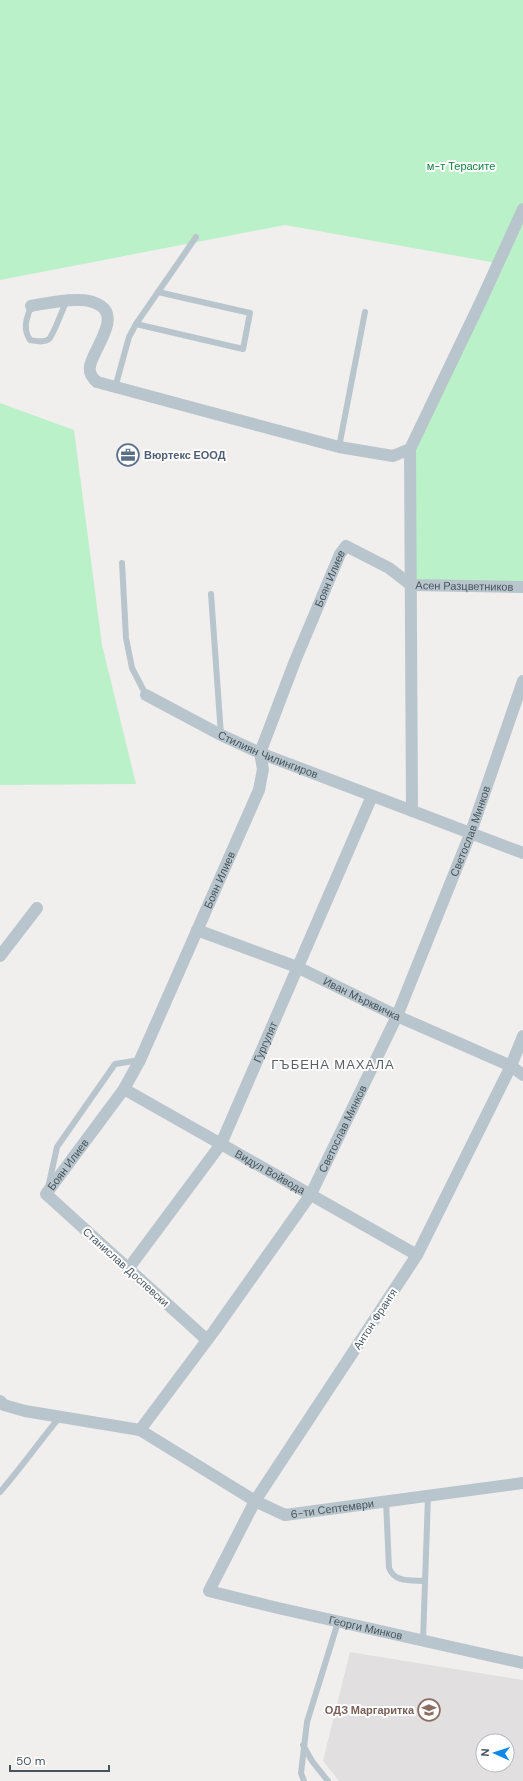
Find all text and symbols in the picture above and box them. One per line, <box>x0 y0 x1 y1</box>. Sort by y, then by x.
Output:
park label: м-т Терасите <box>427 159 495 173</box>
office icon: Вюртекс ЕООД <box>115 442 141 468</box>
place label: Вюртекс ЕООД <box>144 448 226 462</box>
street label: Боян Илиев <box>311 547 348 609</box>
street label: Асен Разцветников <box>415 578 514 594</box>
street label: Стилиян Чилингиров <box>216 728 320 781</box>
street label: Светослав Минков <box>447 784 493 878</box>
street label: Боян Илиев <box>201 849 238 911</box>
street label: Иван Мърквичка <box>321 974 404 1024</box>
street label: Гургулят <box>250 1019 280 1065</box>
district label: ГЪБЕНА МАХАЛА <box>271 1056 395 1073</box>
street label: Светослав Минков <box>315 1082 370 1175</box>
street label: Боян Илиев <box>44 1136 92 1193</box>
street label: Видул Войвода <box>233 1146 308 1198</box>
street label: Станислав Доспевски <box>80 1225 172 1309</box>
street label: Антон Франгя <box>350 1286 400 1352</box>
street label: 6-ти Септември <box>290 1496 375 1521</box>
street label: Георги Минков <box>328 1613 404 1643</box>
school or university icon: ОДЗ Маргаритка <box>416 1697 442 1723</box>
place label: ОДЗ Маргаритка <box>325 1703 415 1717</box>
north arrow <box>475 1733 515 1773</box>
scale bar <box>10 1747 109 1773</box>
text: N <box>478 1748 492 1757</box>
text: 50 m <box>16 1753 45 1769</box>

